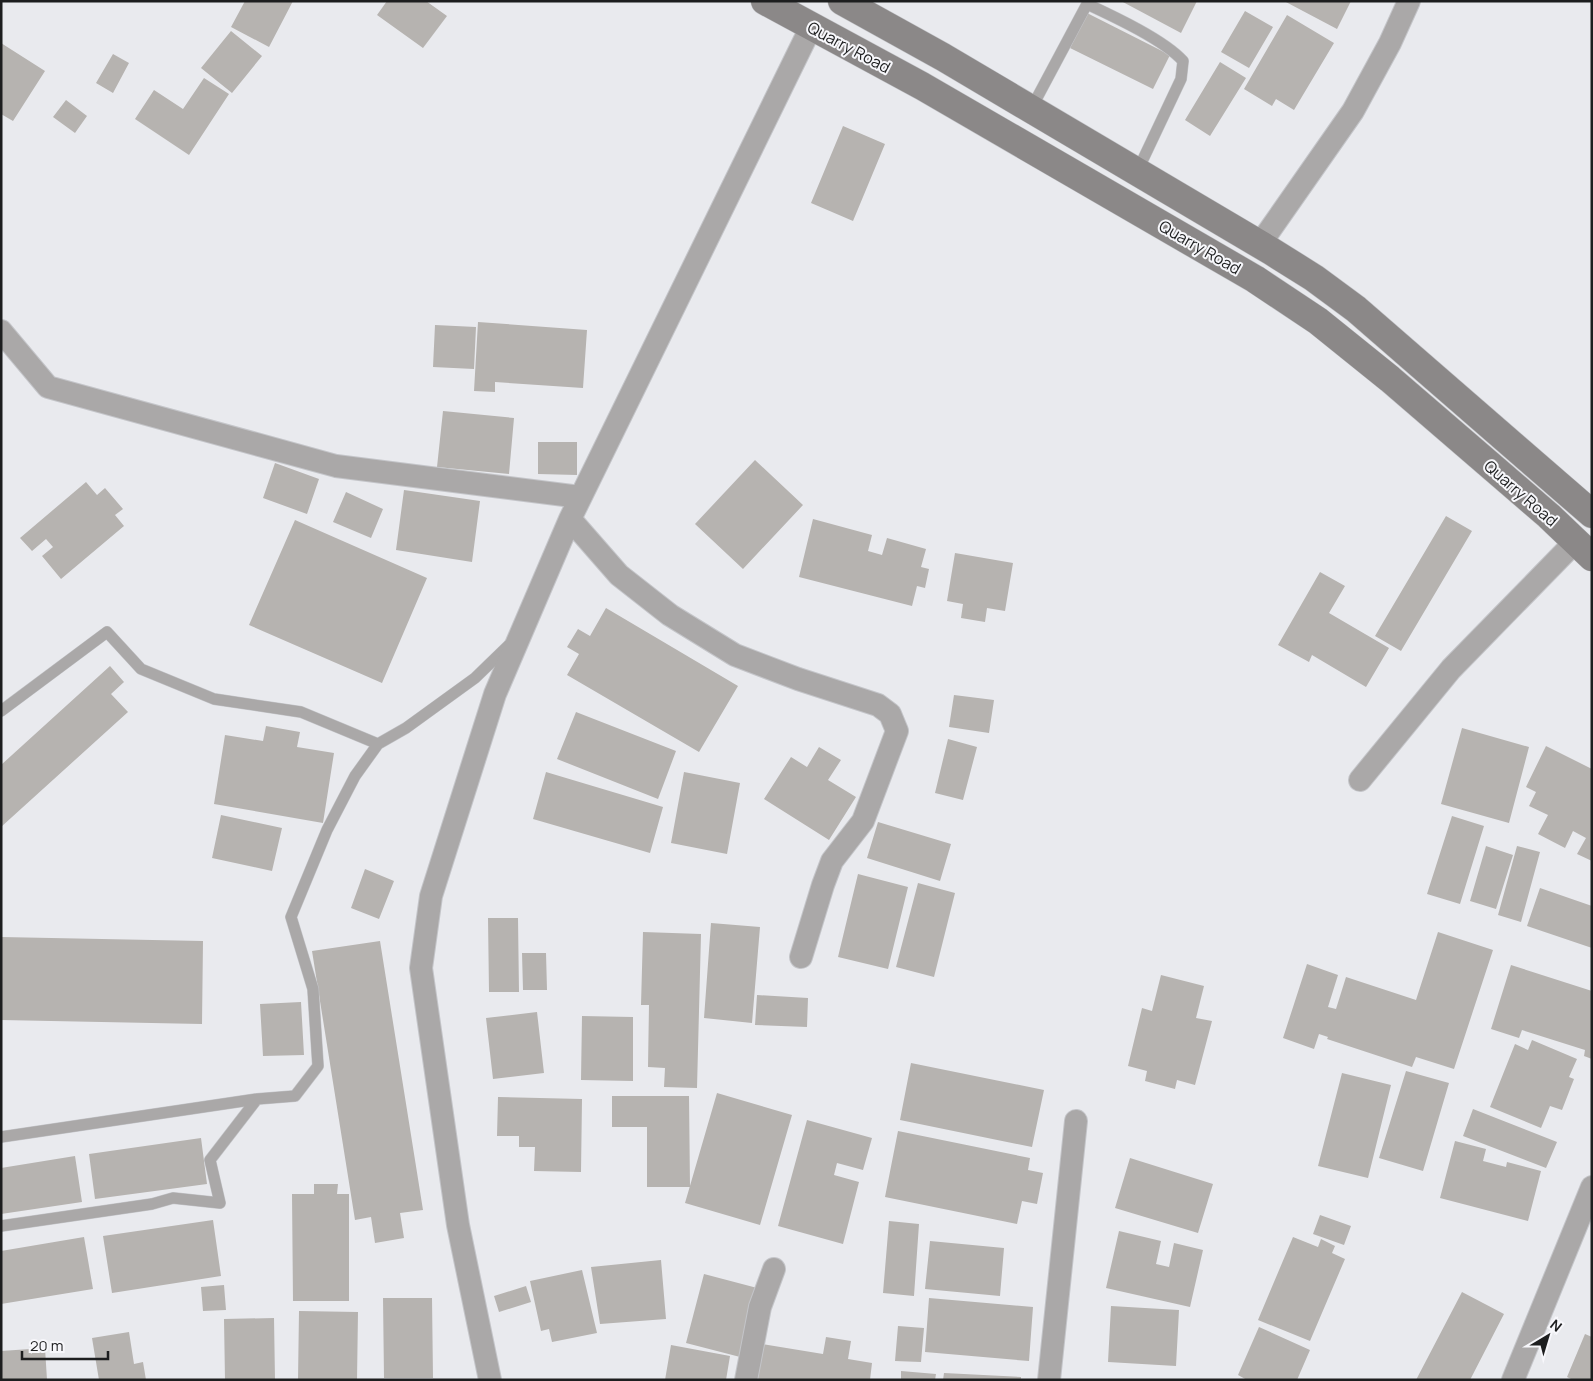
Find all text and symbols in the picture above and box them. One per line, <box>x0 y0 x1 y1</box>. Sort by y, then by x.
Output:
street label: Quarry Road <box>804 16 894 78</box>
street label: Quarry Road <box>1155 215 1245 279</box>
street label: Quarry Road <box>1479 455 1563 531</box>
north arrow <box>1523 1311 1573 1361</box>
text: N <box>1546 1315 1566 1336</box>
scale bar <box>22 1328 109 1360</box>
text: 20 m <box>30 1335 63 1356</box>

